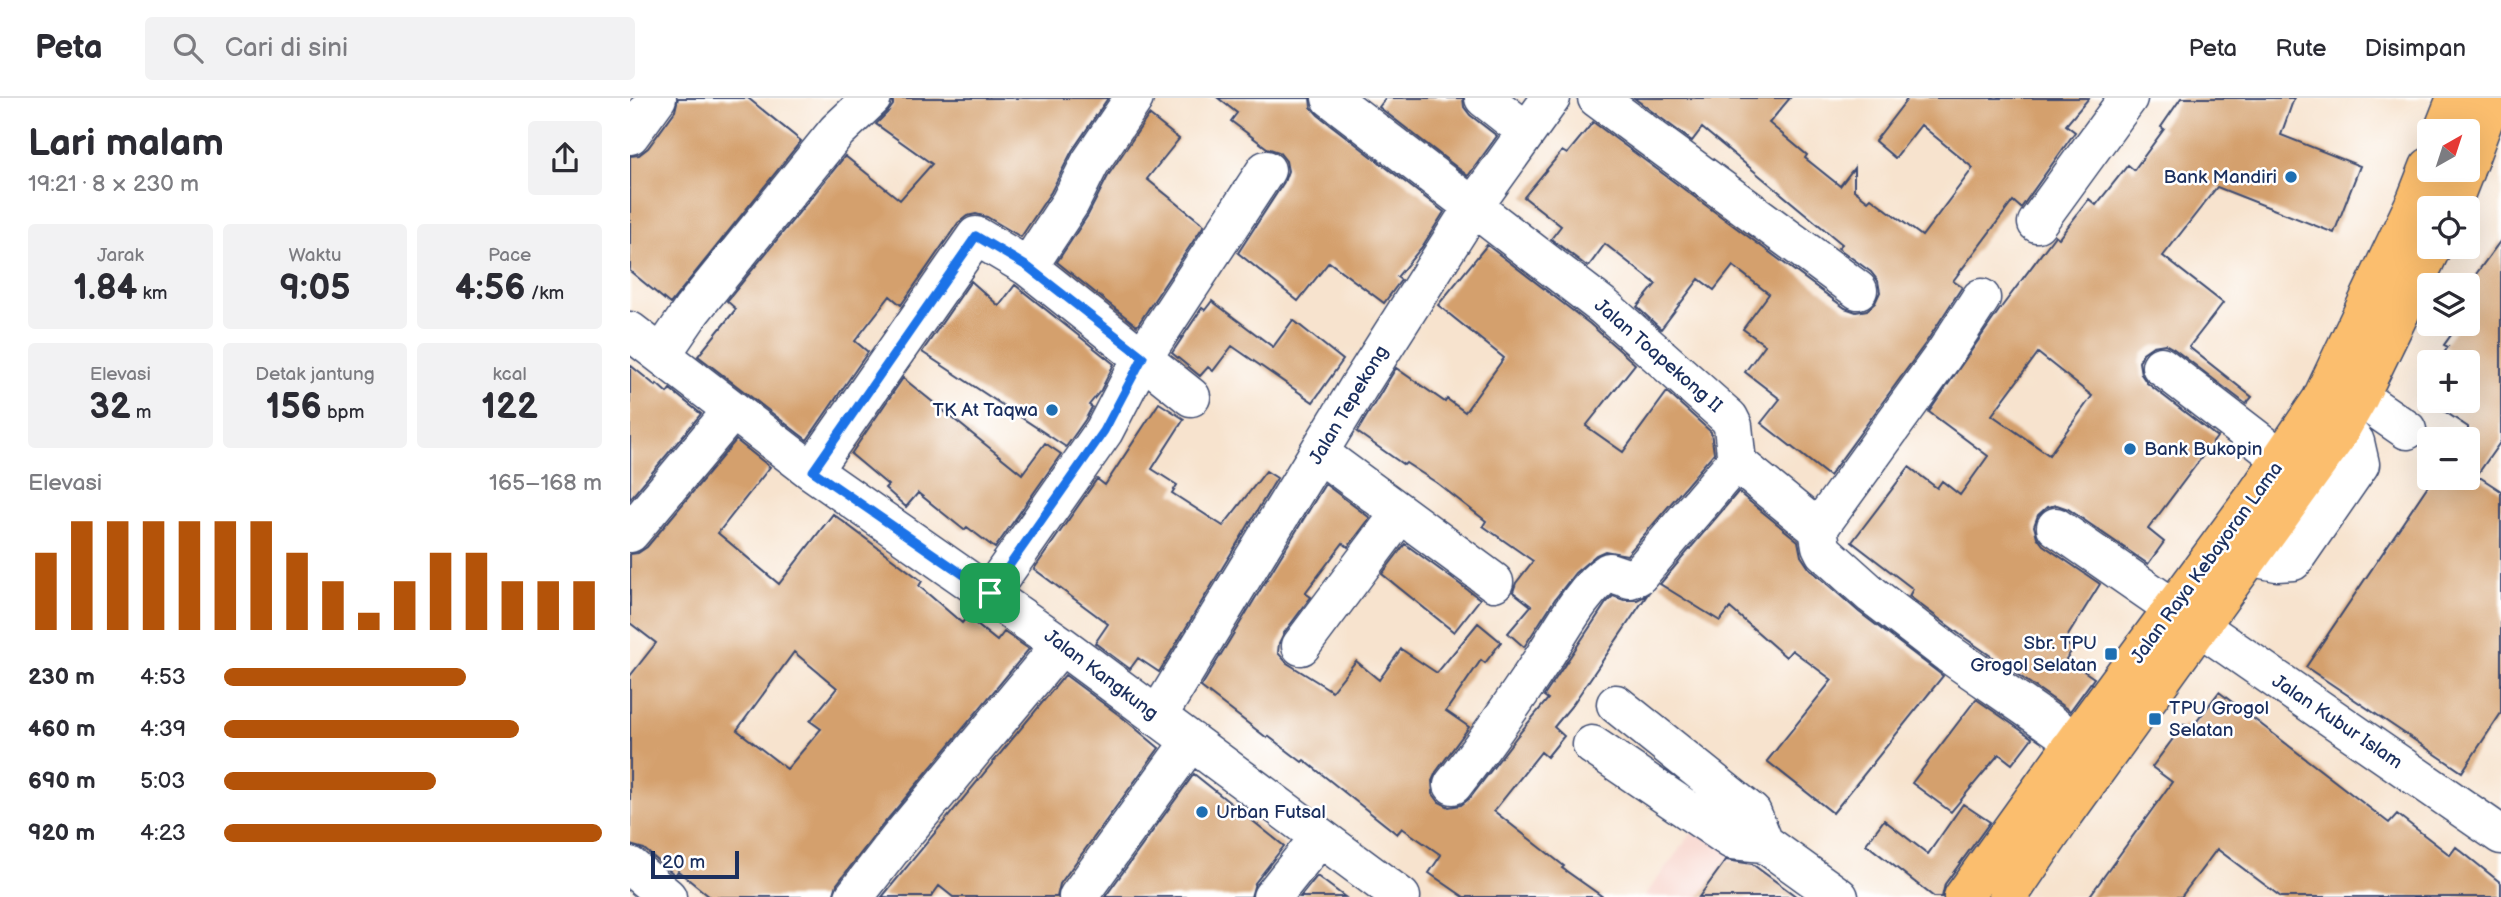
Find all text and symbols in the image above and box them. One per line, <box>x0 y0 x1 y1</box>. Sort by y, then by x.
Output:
search box <box>145 17 635 80</box>
text: Peta <box>35 28 103 68</box>
icon: search <box>169 29 207 67</box>
text: Cari di sini <box>225 33 348 64</box>
text: Peta <box>2189 34 2237 63</box>
text: Rute <box>2275 34 2327 63</box>
text: Disimpan <box>2365 34 2466 63</box>
north arrow <box>2417 119 2480 182</box>
map controls <box>2417 119 2480 490</box>
text: Lari malam <box>28 121 224 166</box>
button: share <box>528 121 602 195</box>
place label: Bank Mandiri <box>2164 166 2277 189</box>
marker: Bank Mandiri <box>2283 169 2299 185</box>
text: 19:21 · 8 × 230 m <box>28 170 199 198</box>
button: locate <box>2417 196 2480 259</box>
text: Jarak <box>97 244 144 267</box>
text: Waktu <box>288 244 342 267</box>
text: Pace <box>488 244 531 267</box>
text: 1.84 <box>73 267 137 310</box>
text: 9:05 <box>280 267 350 310</box>
text: 4:56 <box>455 267 526 310</box>
button: layers <box>2417 273 2480 336</box>
text: km <box>137 282 167 305</box>
text: /km <box>526 282 564 305</box>
street label: Jalan Toapekong II <box>1589 294 1727 418</box>
street label: Jalan Tepekong <box>1304 341 1394 469</box>
button: + <box>2417 350 2480 413</box>
text: Elevasi <box>90 363 151 386</box>
text: Detak jantung <box>255 363 375 386</box>
text: kcal <box>493 363 527 386</box>
text: 32 <box>89 386 131 429</box>
text: 156 <box>266 386 322 429</box>
text: 122 <box>481 386 538 429</box>
place label: TK At Taqwa <box>933 399 1038 422</box>
text: m <box>131 401 151 424</box>
text: bpm <box>322 401 364 424</box>
marker: TK At Taqwa <box>1044 402 1060 418</box>
button: − <box>2417 427 2480 490</box>
place label: Bank Bukopin <box>2144 438 2262 461</box>
marker: Bank Bukopin <box>2122 441 2138 457</box>
street label: Jalan Raya Kebayoran Lama <box>2126 458 2288 668</box>
text: Elevasi <box>28 469 102 497</box>
text: 165–168 m <box>489 469 602 497</box>
pin <box>960 563 1020 623</box>
icon: arrive <box>971 574 1009 612</box>
street label: Jalan Kangkung <box>1039 625 1163 725</box>
place label: Sbr. TPU Grogol Selatan <box>1970 632 2097 677</box>
marker: Sbr. TPU Grogol Selatan <box>2103 646 2119 662</box>
text: 230 m <box>28 663 95 691</box>
text: 4:53 <box>140 663 186 691</box>
street label: Jalan Kubur Islam <box>2267 670 2407 774</box>
place label: TPU Grogol Selatan <box>2169 697 2269 742</box>
marker: TPU Grogol Selatan <box>2147 711 2163 727</box>
text: 460 m <box>28 715 96 743</box>
text: 4:39 <box>140 715 186 743</box>
text: 690 m <box>28 767 96 795</box>
text: 5:03 <box>140 767 186 795</box>
place label: Urban Futsal <box>1216 801 1326 824</box>
marker: Urban Futsal <box>1194 804 1210 820</box>
text: 920 m <box>28 819 95 847</box>
text: 4:23 <box>140 819 186 847</box>
scale bar <box>651 848 738 880</box>
text: 20 m <box>662 851 705 874</box>

